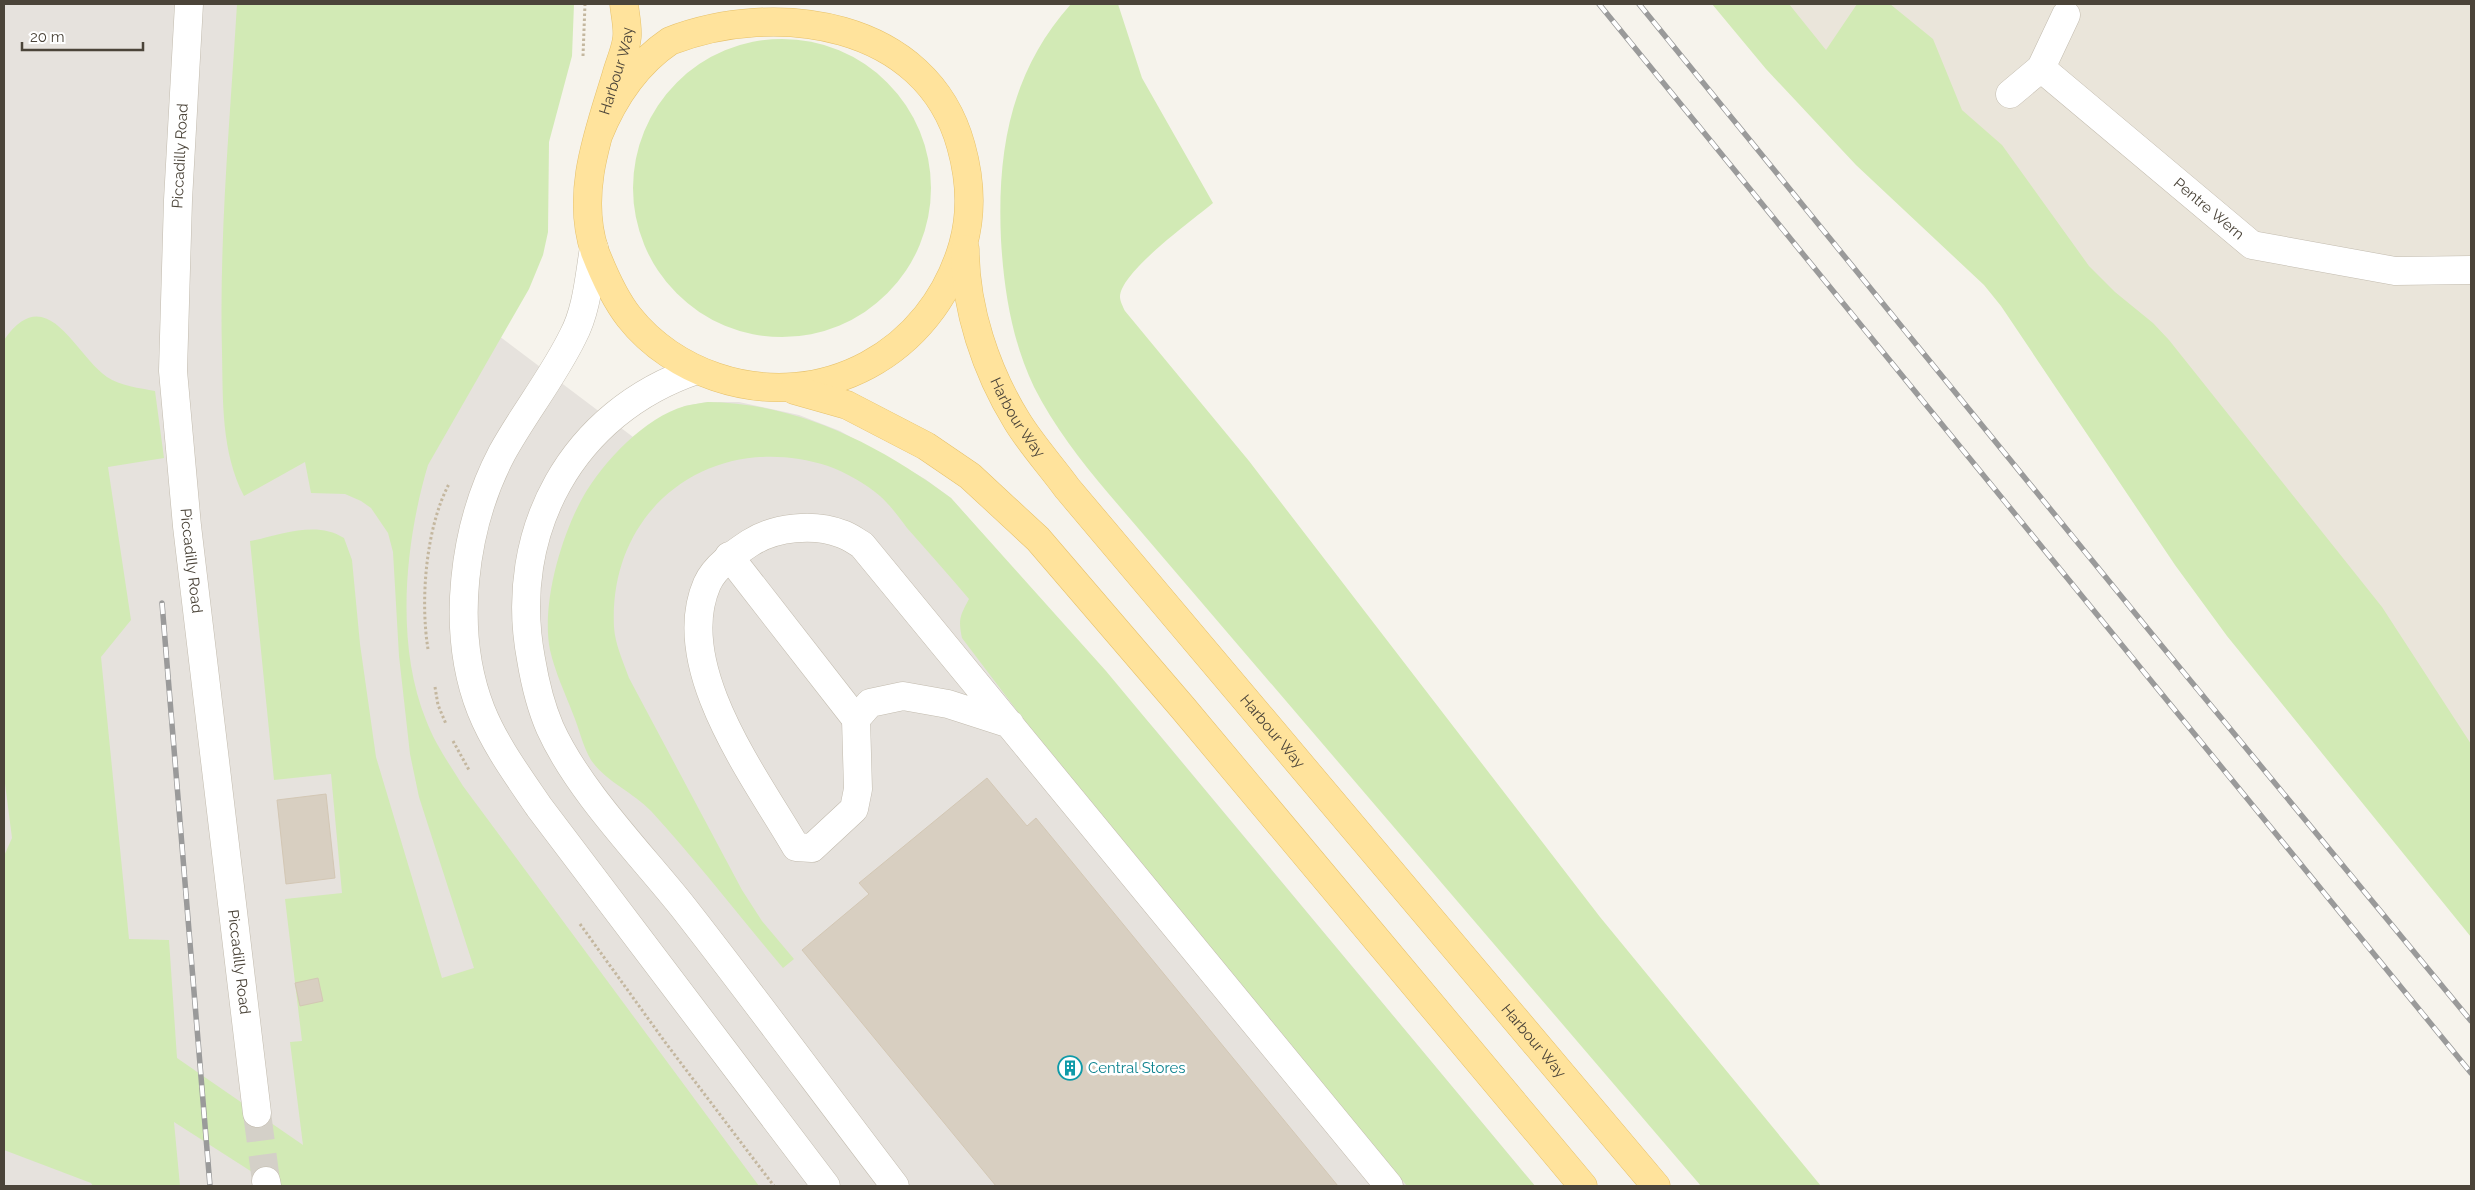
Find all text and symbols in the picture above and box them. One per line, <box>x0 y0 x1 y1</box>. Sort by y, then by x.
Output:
scale bar <box>22 20 144 52</box>
street label: Harbour Way <box>596 27 636 117</box>
text: 20 m <box>30 28 65 46</box>
street label: Piccadilly Road <box>168 103 192 209</box>
street label: Pentre Wern <box>2170 174 2248 243</box>
street label: Harbour Way <box>986 375 1049 461</box>
street label: Piccadilly Road <box>176 508 206 614</box>
street label: Harbour Way <box>1236 691 1309 772</box>
street label: Piccadilly Road <box>224 909 254 1015</box>
street label: Harbour Way <box>1497 1000 1570 1081</box>
building icon: Central Stores <box>1057 1055 1083 1081</box>
place label: Central Stores <box>1088 1059 1186 1077</box>

